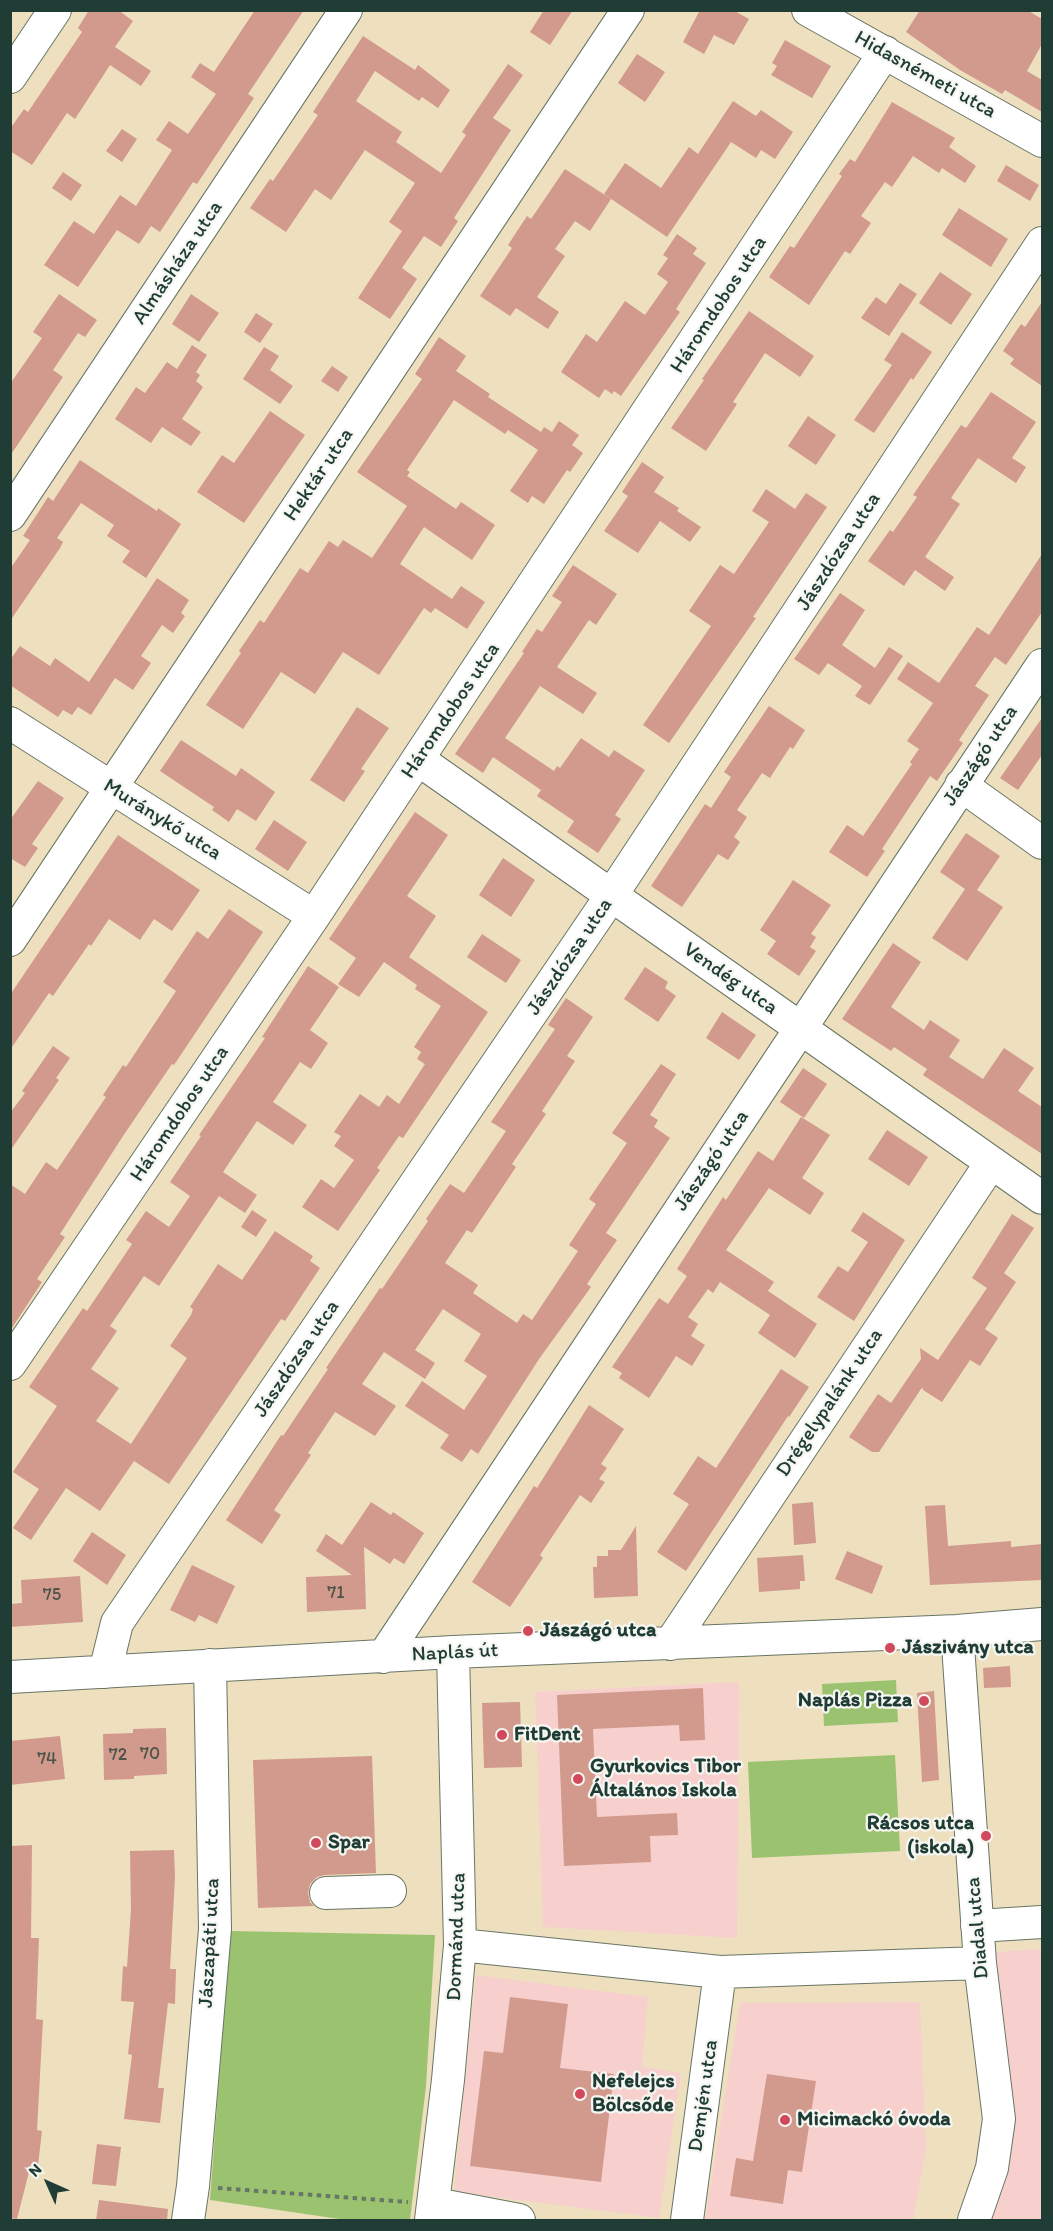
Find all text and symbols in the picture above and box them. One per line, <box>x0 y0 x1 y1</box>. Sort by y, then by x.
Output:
street label: Hidasnémeti utca <box>850 26 1000 124</box>
street label: Almásháza utca <box>127 196 229 330</box>
street label: Háromdobos utca <box>665 232 773 378</box>
street label: Hektár utca <box>279 424 359 526</box>
street label: Jászdózsa utca <box>791 488 887 616</box>
street label: Háromdobos utca <box>396 638 506 784</box>
street label: Jászágó utca <box>938 701 1024 811</box>
street label: Muránykő utca <box>98 774 226 866</box>
street label: Jászdózsa utca <box>522 894 618 1020</box>
street label: Vendég utca <box>678 937 782 1021</box>
street label: Háromdobos utca <box>125 1041 235 1187</box>
street label: Jászágó utca <box>669 1106 755 1216</box>
street label: Jászdózsa utca <box>249 1296 345 1422</box>
street label: Drégelypalánk utca <box>771 1324 889 1482</box>
house number: 71 <box>327 1582 345 1604</box>
house number: 75 <box>43 1584 61 1606</box>
place label: Jászágó utca <box>540 1618 656 1644</box>
marker: Jászágó utca <box>521 1624 535 1638</box>
place label: Jászivány utca <box>902 1635 1034 1661</box>
street label: Naplás út <box>411 1638 499 1668</box>
marker: Jászivány utca <box>883 1641 897 1655</box>
place label: Naplás Pizza <box>798 1688 912 1714</box>
marker: Naplás Pizza <box>917 1694 931 1708</box>
place label: FitDent <box>514 1722 580 1748</box>
marker: FitDent <box>495 1728 509 1742</box>
house number: 70 <box>140 1743 160 1765</box>
house number: 72 <box>109 1744 127 1766</box>
house number: 74 <box>37 1748 57 1770</box>
place label: Gyurkovics Tibor Általános Iskola <box>590 1754 741 1804</box>
marker: Gyurkovics Tibor Általános Iskola <box>571 1772 585 1786</box>
place label: Rácsos utca (iskola) <box>867 1811 974 1861</box>
marker: Rácsos utca (iskola) <box>979 1829 993 1843</box>
place label: Spar <box>328 1830 370 1856</box>
marker: Spar <box>309 1836 323 1850</box>
street label: Dormánd utca <box>442 1872 472 2002</box>
street label: Diadal utca <box>961 1876 995 1980</box>
street label: Jászapáti utca <box>194 1877 226 2009</box>
street label: Demjén utca <box>684 2038 724 2154</box>
place label: Nefelejcs Bölcsőde <box>592 2069 675 2119</box>
marker: Nefelejcs Bölcsőde <box>573 2087 587 2101</box>
place label: Micimackó óvoda <box>797 2107 951 2133</box>
marker: Micimackó óvoda <box>778 2113 792 2127</box>
north arrow <box>18 2153 78 2213</box>
text: N <box>24 2159 45 2180</box>

